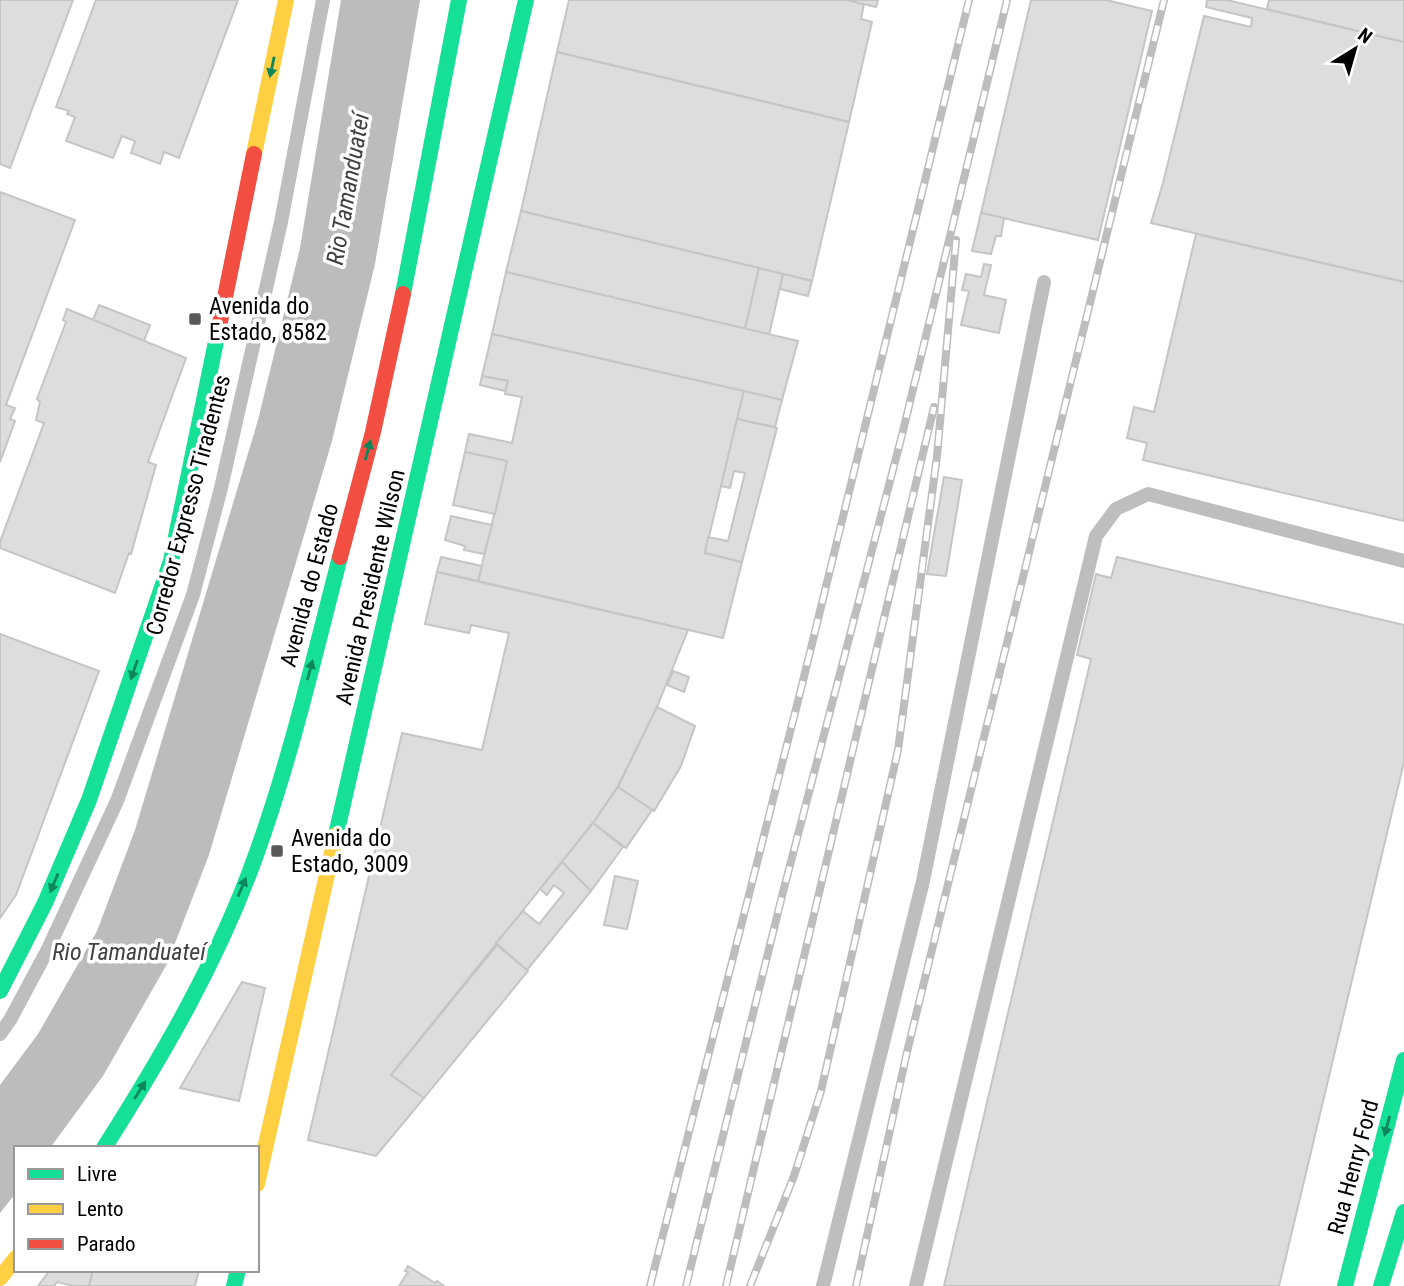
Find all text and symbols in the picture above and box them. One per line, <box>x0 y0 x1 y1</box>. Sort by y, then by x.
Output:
north arrow <box>1320 14 1390 84</box>
text: N <box>1353 23 1376 49</box>
one-way arrow <box>267 56 278 78</box>
water label: Rio Tamanduateí <box>321 108 376 267</box>
place label: Avenida do Estado, 8582 <box>209 293 327 346</box>
marker: Avenida do Estado, 8582 <box>187 311 203 327</box>
street label: Corredor Expresso Tiradentes <box>141 372 236 638</box>
one-way arrow <box>363 439 374 461</box>
street label: Avenida Presidente Wilson <box>330 467 411 707</box>
street label: Avenida do Estado <box>275 500 344 670</box>
one-way arrow <box>305 659 316 681</box>
one-way arrow <box>128 660 139 681</box>
place label: Avenida do Estado, 3009 <box>291 825 409 878</box>
marker: Avenida do Estado, 3009 <box>269 843 285 859</box>
one-way arrow <box>48 873 60 893</box>
one-way arrow <box>237 877 248 898</box>
water label: Rio Tamanduateí <box>52 938 209 966</box>
one-way arrow <box>134 1081 147 1100</box>
street label: Rua Henry Ford <box>1323 1097 1384 1237</box>
one-way arrow <box>1381 1116 1392 1138</box>
legend <box>14 1146 259 1272</box>
text: Livre <box>77 1162 117 1186</box>
text: Lento <box>77 1197 124 1221</box>
text: Parado <box>77 1232 136 1256</box>

